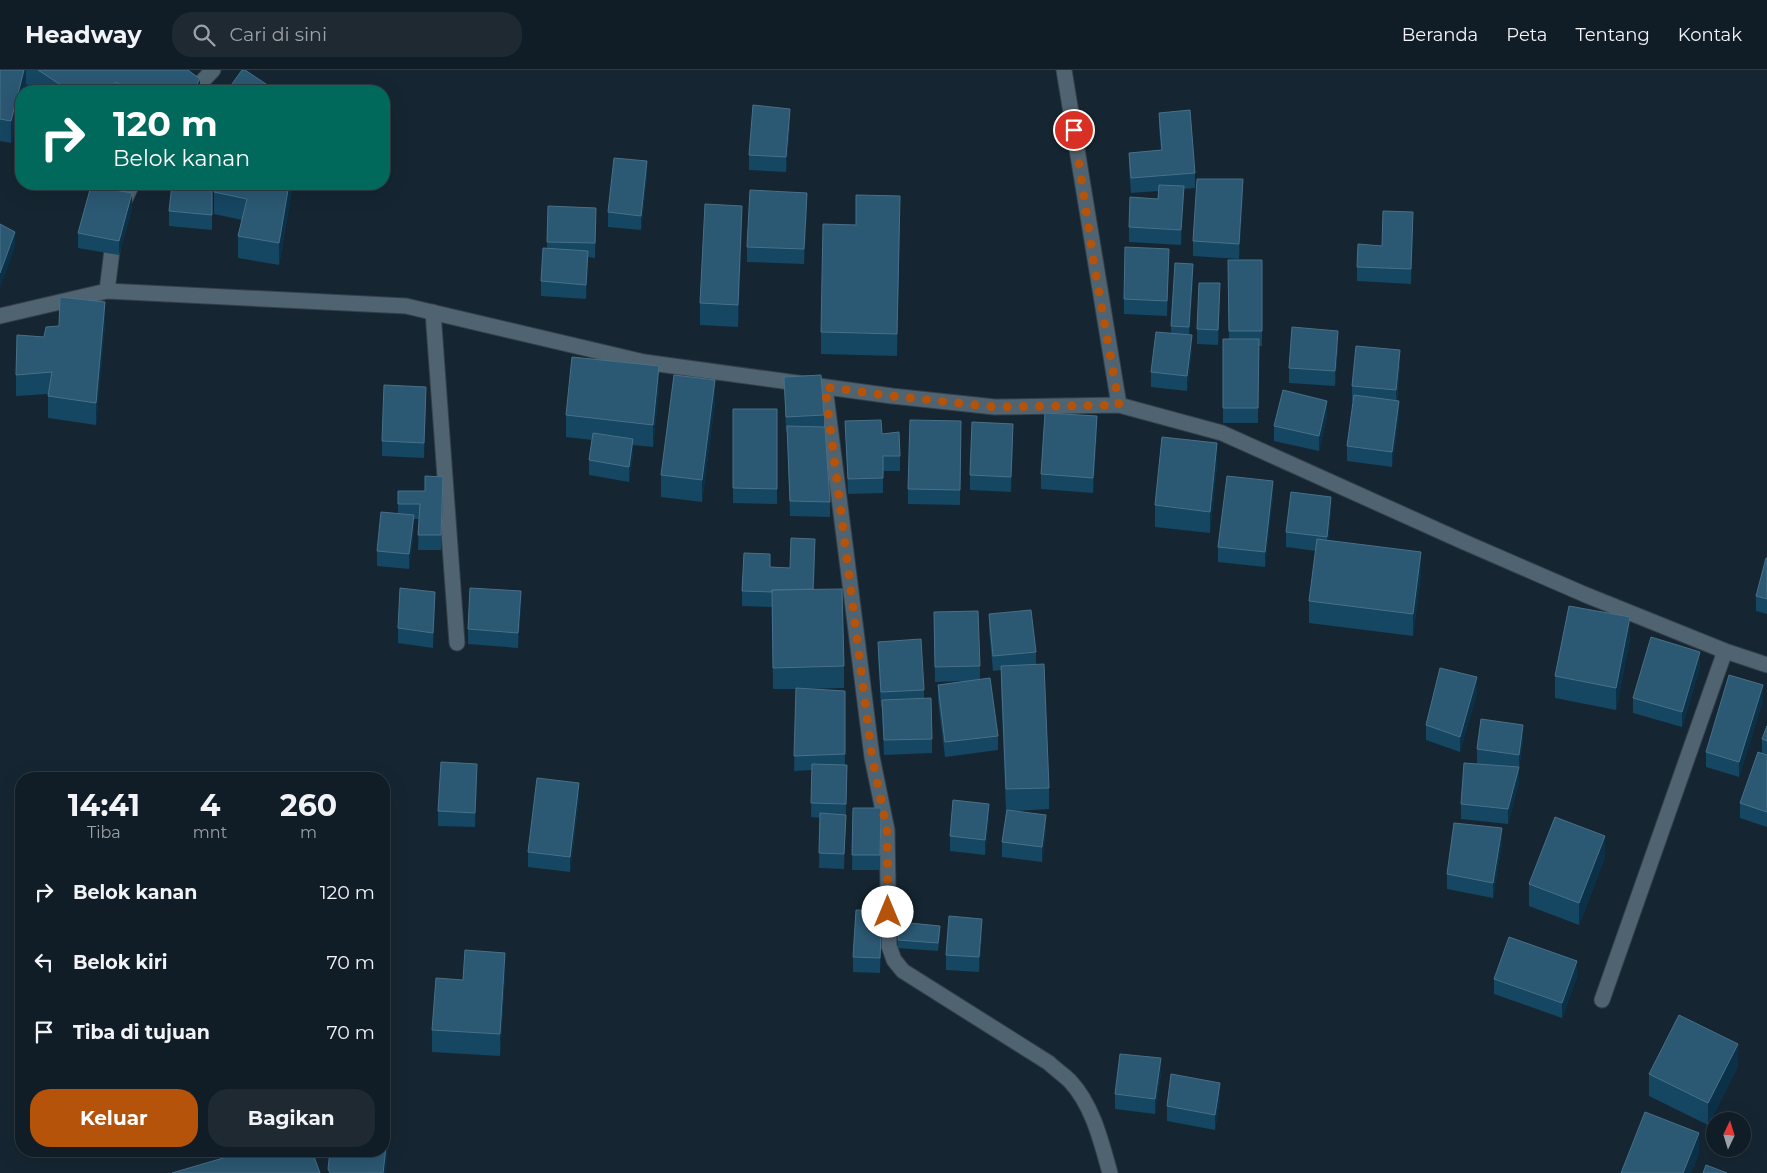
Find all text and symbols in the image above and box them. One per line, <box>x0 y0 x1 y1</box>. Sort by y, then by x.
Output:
search box <box>172 12 522 57</box>
text: Headway <box>25 20 142 49</box>
icon: search <box>190 21 218 49</box>
text: Cari di sini <box>230 23 327 46</box>
text: Beranda <box>1402 24 1478 46</box>
text: Peta <box>1506 24 1547 46</box>
text: Tentang <box>1575 24 1650 46</box>
text: Kontak <box>1678 24 1742 46</box>
text: 120 m <box>113 102 218 145</box>
icon: right <box>30 105 95 170</box>
pin <box>1053 109 1095 151</box>
icon: arrive <box>1060 116 1088 144</box>
text: Belok kanan <box>113 145 250 172</box>
text: 14:41 <box>68 787 140 824</box>
text: 4 <box>200 787 220 824</box>
text: 260 <box>280 787 337 824</box>
text: Tiba <box>87 823 121 842</box>
text: mnt <box>193 823 227 842</box>
text: m <box>300 823 317 842</box>
icon: right <box>30 878 58 906</box>
text: Belok kanan <box>73 881 197 904</box>
text: 120 m <box>320 881 375 904</box>
position arrow <box>861 885 913 937</box>
icon: left <box>30 948 58 976</box>
text: Belok kiri <box>73 951 168 974</box>
text: 70 m <box>326 951 375 974</box>
icon: arrive <box>30 1018 58 1046</box>
text: Tiba di tujuan <box>73 1021 210 1044</box>
text: 70 m <box>326 1021 375 1044</box>
button: Keluar <box>30 1089 198 1147</box>
button: Bagikan <box>208 1089 375 1147</box>
north arrow <box>1706 1112 1751 1158</box>
map controls <box>1706 1112 1751 1157</box>

